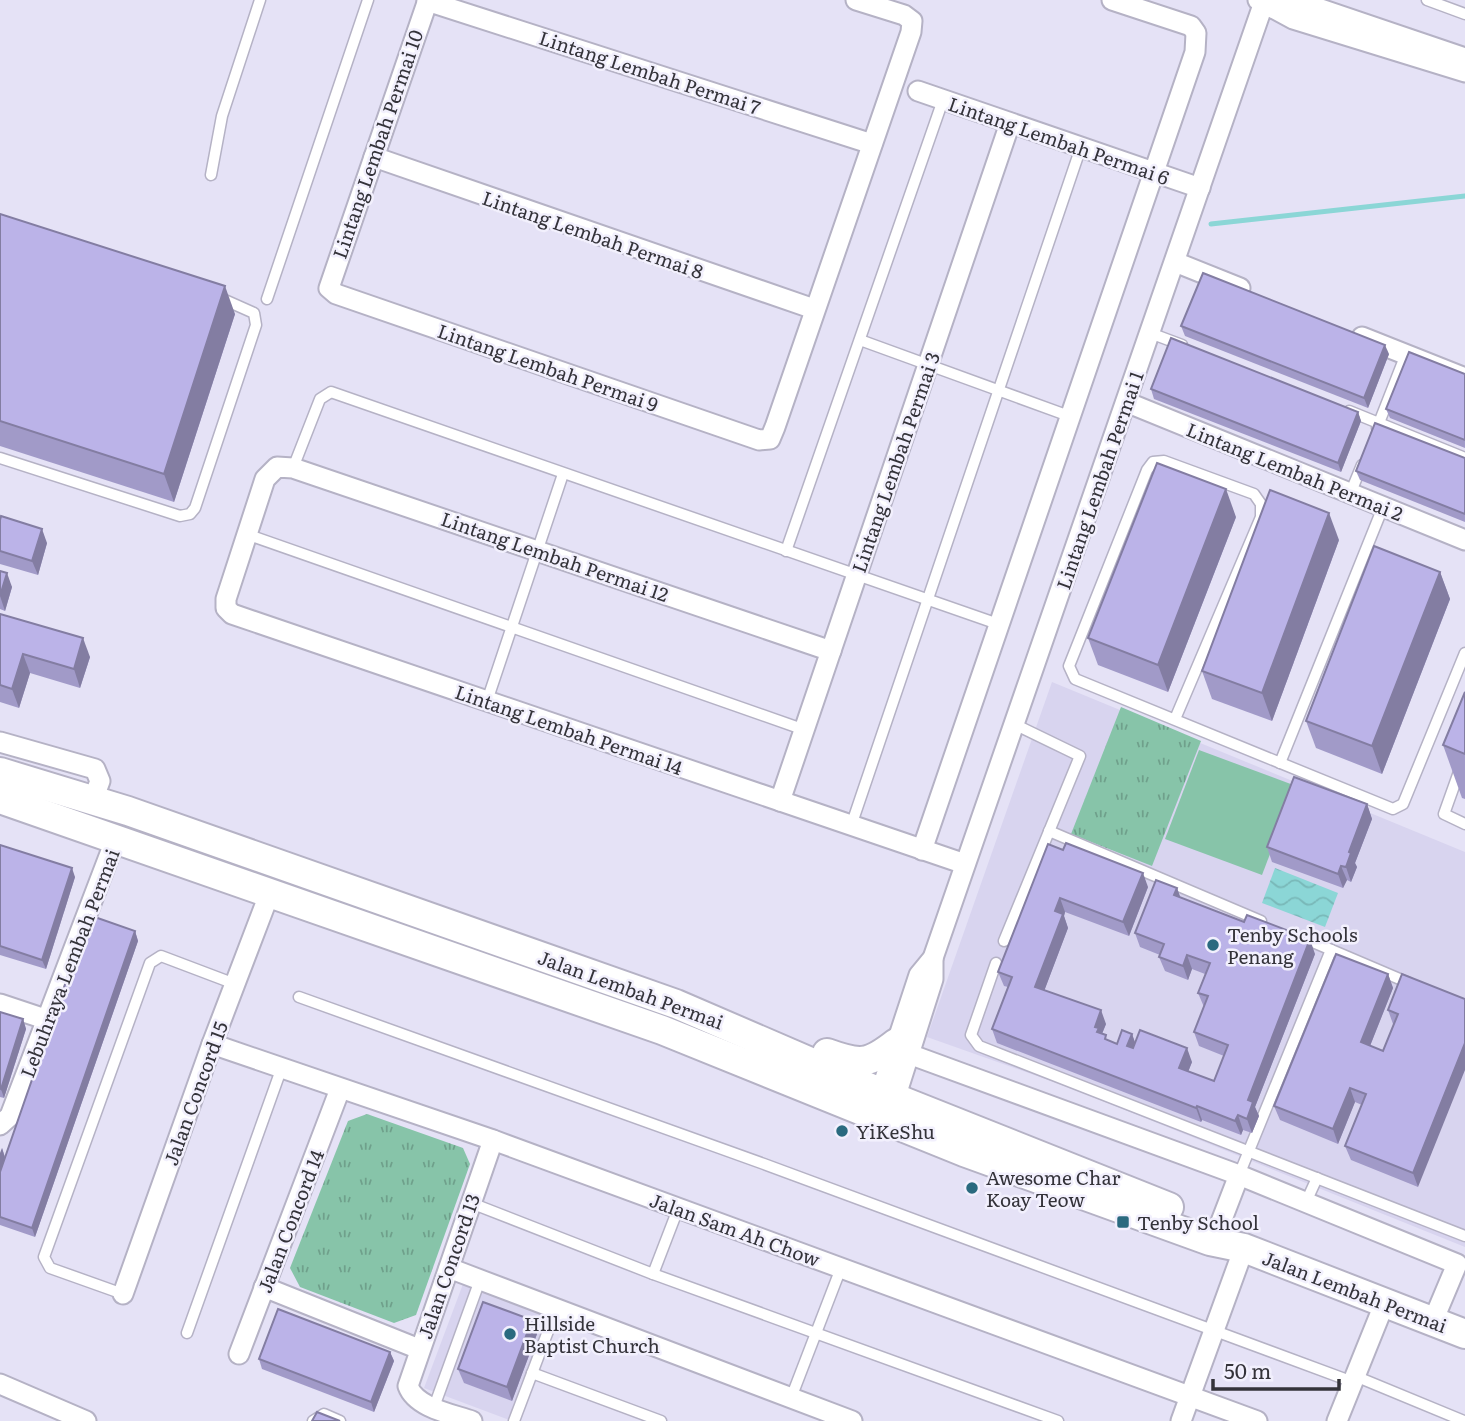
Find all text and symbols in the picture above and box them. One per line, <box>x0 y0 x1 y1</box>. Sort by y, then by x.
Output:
street label: Lintang Lembah Permai 7 <box>536 23 765 121</box>
street label: Lintang Lembah Permai 10 <box>325 26 429 262</box>
street label: Lintang Lembah Permai 6 <box>945 89 1173 191</box>
street label: Lintang Lembah Permai 8 <box>479 183 707 285</box>
street label: Lintang Lembah Permai 9 <box>434 316 662 418</box>
street label: Lintang Lembah Permai 3 <box>844 348 946 576</box>
street label: Lintang Lembah Permai 1 <box>1048 367 1150 593</box>
street label: Lintang Lembah Permai 2 <box>1183 415 1407 527</box>
street label: Lintang Lembah Permai 12 <box>437 504 673 608</box>
street label: Lintang Lembah Permai 14 <box>451 677 687 781</box>
street label: Lebuhraya Lembah Permai <box>12 845 126 1081</box>
place label: Tenby Schools Penang <box>1227 920 1358 970</box>
marker: Tenby Schools Penang <box>1205 937 1221 953</box>
street label: Jalan Lembah Permai <box>534 942 728 1036</box>
street label: Jalan Concord 15 <box>156 1017 234 1169</box>
place label: YiKeShu <box>856 1117 935 1145</box>
marker: YiKeShu <box>834 1123 850 1139</box>
street label: Jalan Concord 14 <box>250 1145 330 1297</box>
place label: Awesome Char Koay Teow <box>986 1163 1120 1213</box>
marker: Awesome Char Koay Teow <box>964 1180 980 1196</box>
street label: Jalan Sam Ah Chow <box>646 1185 825 1273</box>
street label: Jalan Concord 13 <box>410 1190 486 1342</box>
place label: Tenby School <box>1137 1208 1259 1236</box>
marker: Tenby School <box>1115 1214 1131 1230</box>
street label: Jalan Lembah Permai <box>1259 1243 1451 1339</box>
place label: Hillside Baptist Church <box>524 1309 660 1359</box>
marker: Hillside Baptist Church <box>502 1326 518 1342</box>
scale bar <box>1213 1348 1339 1392</box>
text: 50 m <box>1224 1354 1271 1385</box>

